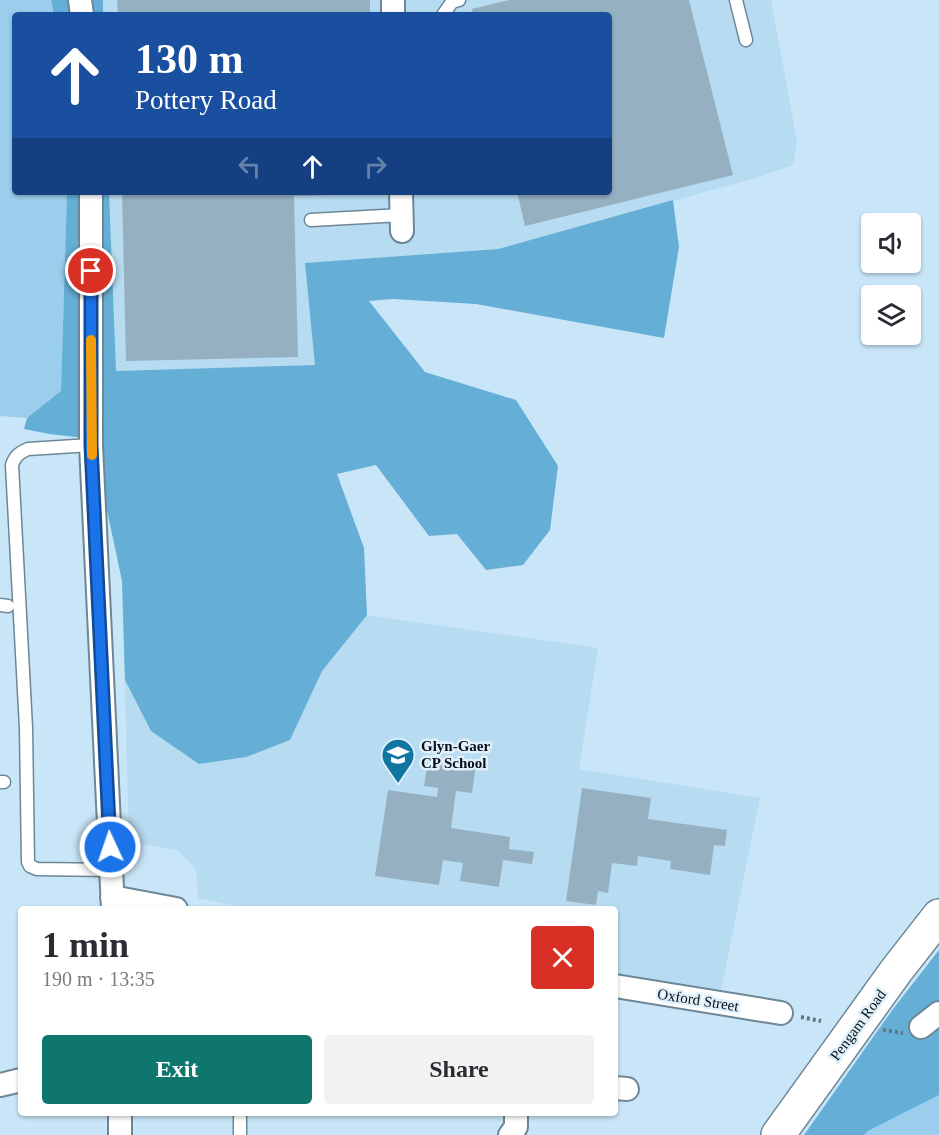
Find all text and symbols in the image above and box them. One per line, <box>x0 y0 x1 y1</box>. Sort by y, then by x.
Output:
icon: ahead <box>36 36 114 114</box>
text: 130 m <box>135 36 244 82</box>
text: Pottery Road <box>135 85 277 115</box>
icon: left <box>233 150 266 183</box>
icon: ahead <box>296 150 329 183</box>
icon: right <box>359 150 392 183</box>
map controls <box>861 213 921 345</box>
button: sound <box>861 213 921 273</box>
pin <box>65 245 116 296</box>
icon: arrive <box>74 254 107 287</box>
button: layers <box>861 285 921 345</box>
school or university icon: Glyn-Gaer CP School <box>380 737 416 784</box>
place label: Glyn-Gaer CP School <box>421 738 490 771</box>
position arrow <box>78 815 142 879</box>
text: 1 min <box>42 925 129 965</box>
button: close <box>531 926 594 989</box>
text: 190 m · 13:35 <box>42 968 155 990</box>
street label: Oxford Street <box>656 986 741 1014</box>
street label: Pengam Road <box>827 986 889 1064</box>
button: Exit <box>42 1035 312 1104</box>
button: Share <box>324 1035 594 1104</box>

